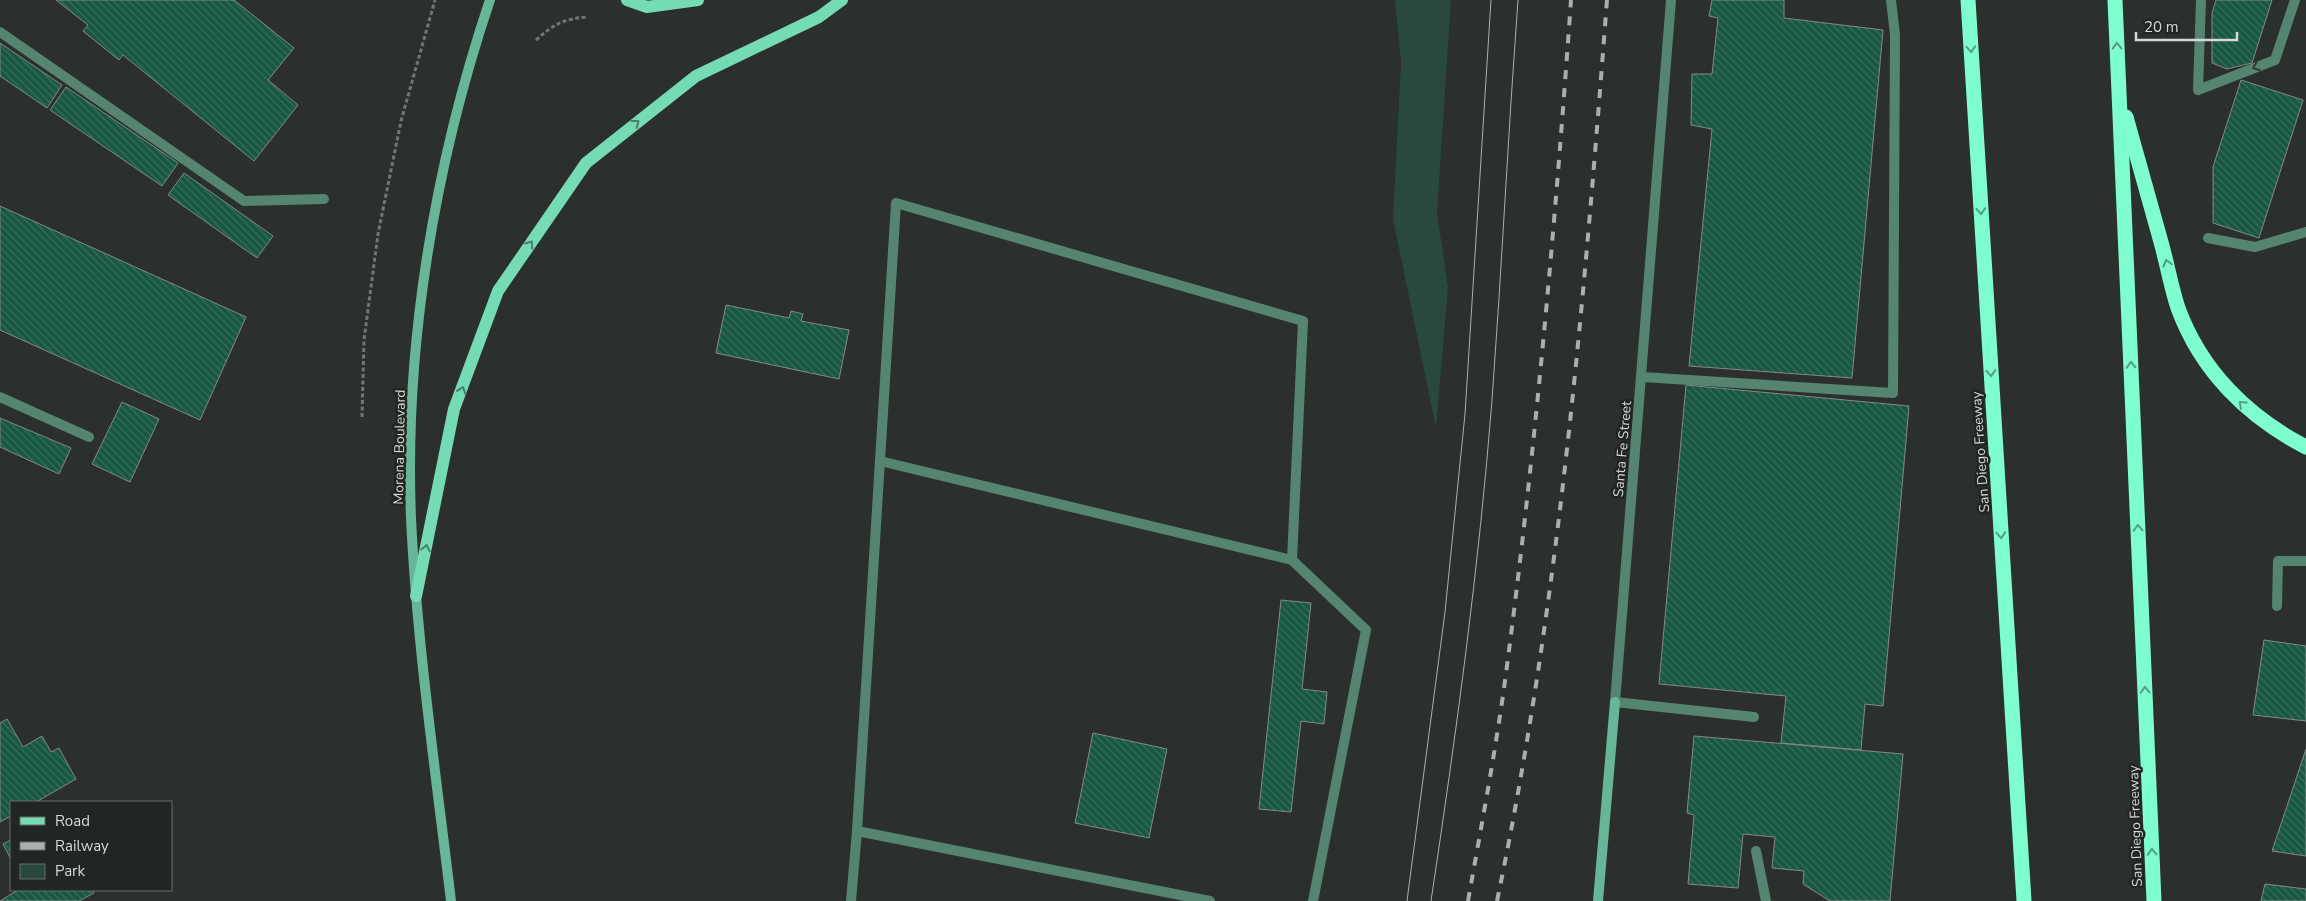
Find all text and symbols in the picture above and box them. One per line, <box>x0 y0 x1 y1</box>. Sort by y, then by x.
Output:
scale bar <box>2136 10 2237 42</box>
text: 20 m <box>2144 17 2179 37</box>
one-way arrow <box>2112 42 2122 50</box>
one-way arrow <box>1966 45 1977 53</box>
one-way arrow <box>2252 61 2261 72</box>
one-way arrow <box>630 120 640 129</box>
one-way arrow <box>1976 207 1987 215</box>
one-way arrow <box>524 240 533 250</box>
one-way arrow <box>2162 259 2172 268</box>
one-way arrow <box>2126 361 2136 369</box>
one-way arrow <box>1986 369 1997 377</box>
one-way arrow <box>456 386 466 395</box>
street label: Morena Boulevard <box>389 389 410 505</box>
street label: San Diego Freeway <box>1967 390 1994 513</box>
street label: Santa Fe Street <box>1609 400 1636 498</box>
one-way arrow <box>2238 401 2247 410</box>
one-way arrow <box>2133 523 2143 531</box>
one-way arrow <box>1996 531 2007 539</box>
one-way arrow <box>420 544 431 553</box>
one-way arrow <box>2140 686 2150 694</box>
street label: San Diego Freeway <box>2124 764 2147 887</box>
legend <box>10 801 172 891</box>
text: Road <box>55 811 90 831</box>
text: Railway <box>55 836 109 856</box>
one-way arrow <box>2147 848 2157 856</box>
text: Park <box>55 861 85 881</box>

